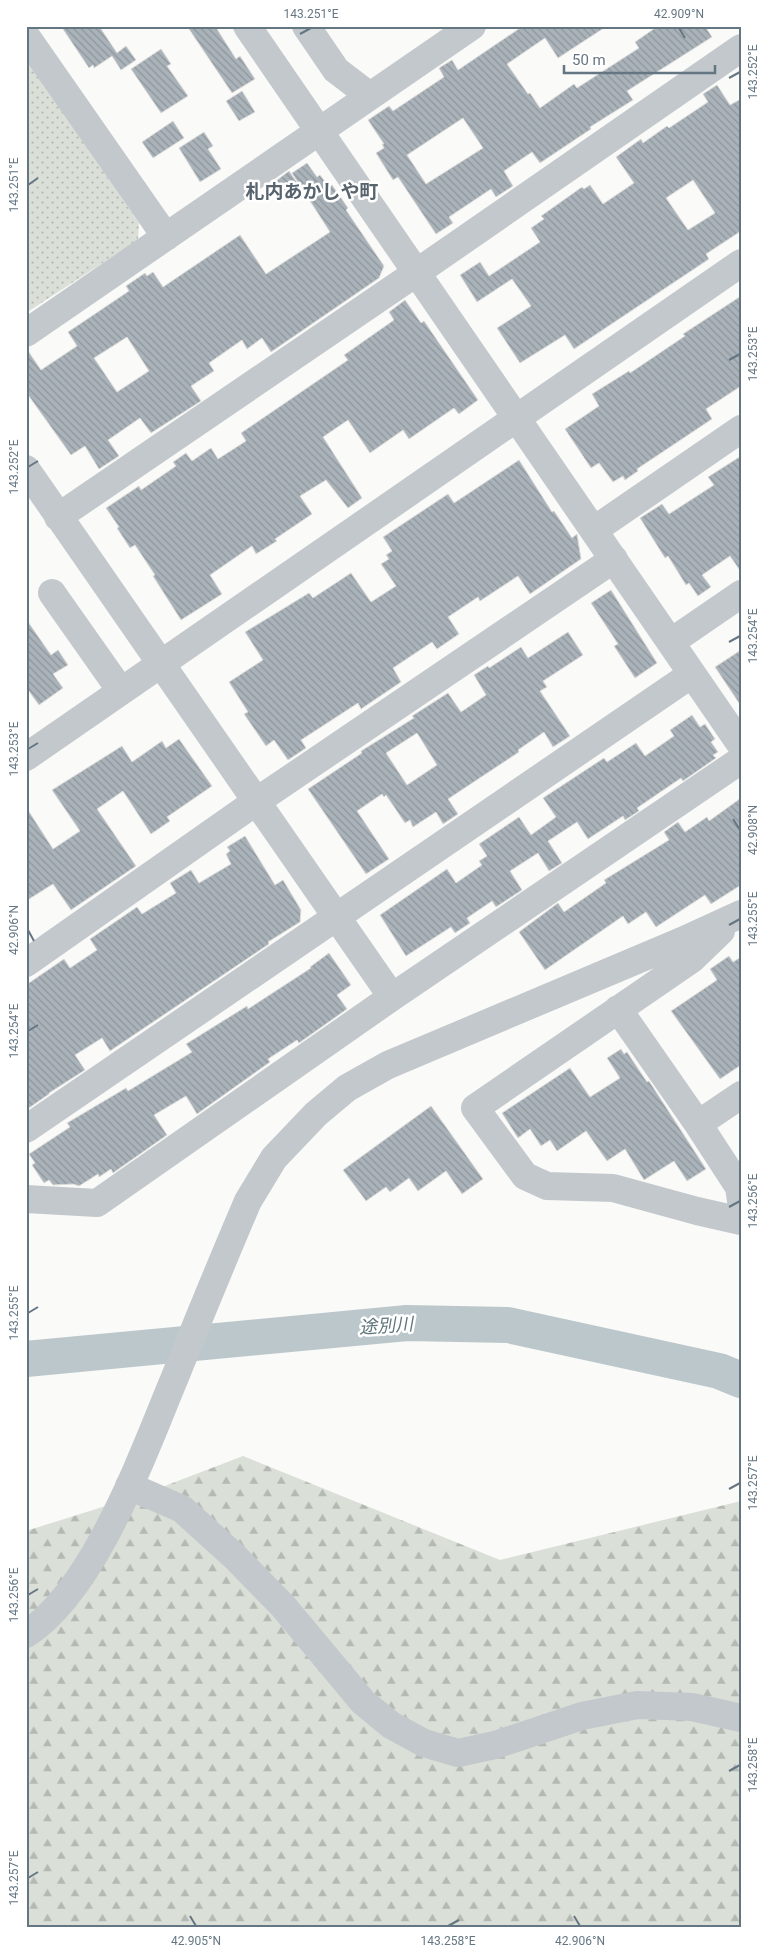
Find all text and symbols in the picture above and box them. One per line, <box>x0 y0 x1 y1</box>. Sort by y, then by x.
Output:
text: 143.251°E <box>284 7 339 21</box>
text: 42.909°N <box>654 7 704 21</box>
scale bar <box>564 42 716 74</box>
text: 143.252°E <box>746 44 760 99</box>
text: 50 m <box>572 51 606 69</box>
text: 143.251°E <box>7 157 21 212</box>
district label: 札内あかしや町 <box>246 180 378 203</box>
text: 143.253°E <box>746 326 760 381</box>
text: 143.252°E <box>7 439 21 494</box>
text: 143.254°E <box>746 608 760 663</box>
text: 143.253°E <box>7 721 21 776</box>
text: 42.908°N <box>746 805 760 855</box>
text: 143.255°E <box>746 891 760 946</box>
text: 42.906°N <box>7 905 21 955</box>
text: 143.254°E <box>7 1003 21 1058</box>
text: 143.256°E <box>746 1173 760 1228</box>
text: 143.255°E <box>7 1285 21 1340</box>
water label: 途別川 <box>358 1313 416 1338</box>
text: 143.257°E <box>746 1455 760 1510</box>
text: 143.256°E <box>7 1567 21 1622</box>
text: 143.258°E <box>746 1737 760 1792</box>
text: 143.257°E <box>7 1850 21 1905</box>
text: 42.905°N <box>171 1934 221 1948</box>
text: 143.258°E <box>421 1934 476 1948</box>
text: 42.906°N <box>555 1934 605 1948</box>

